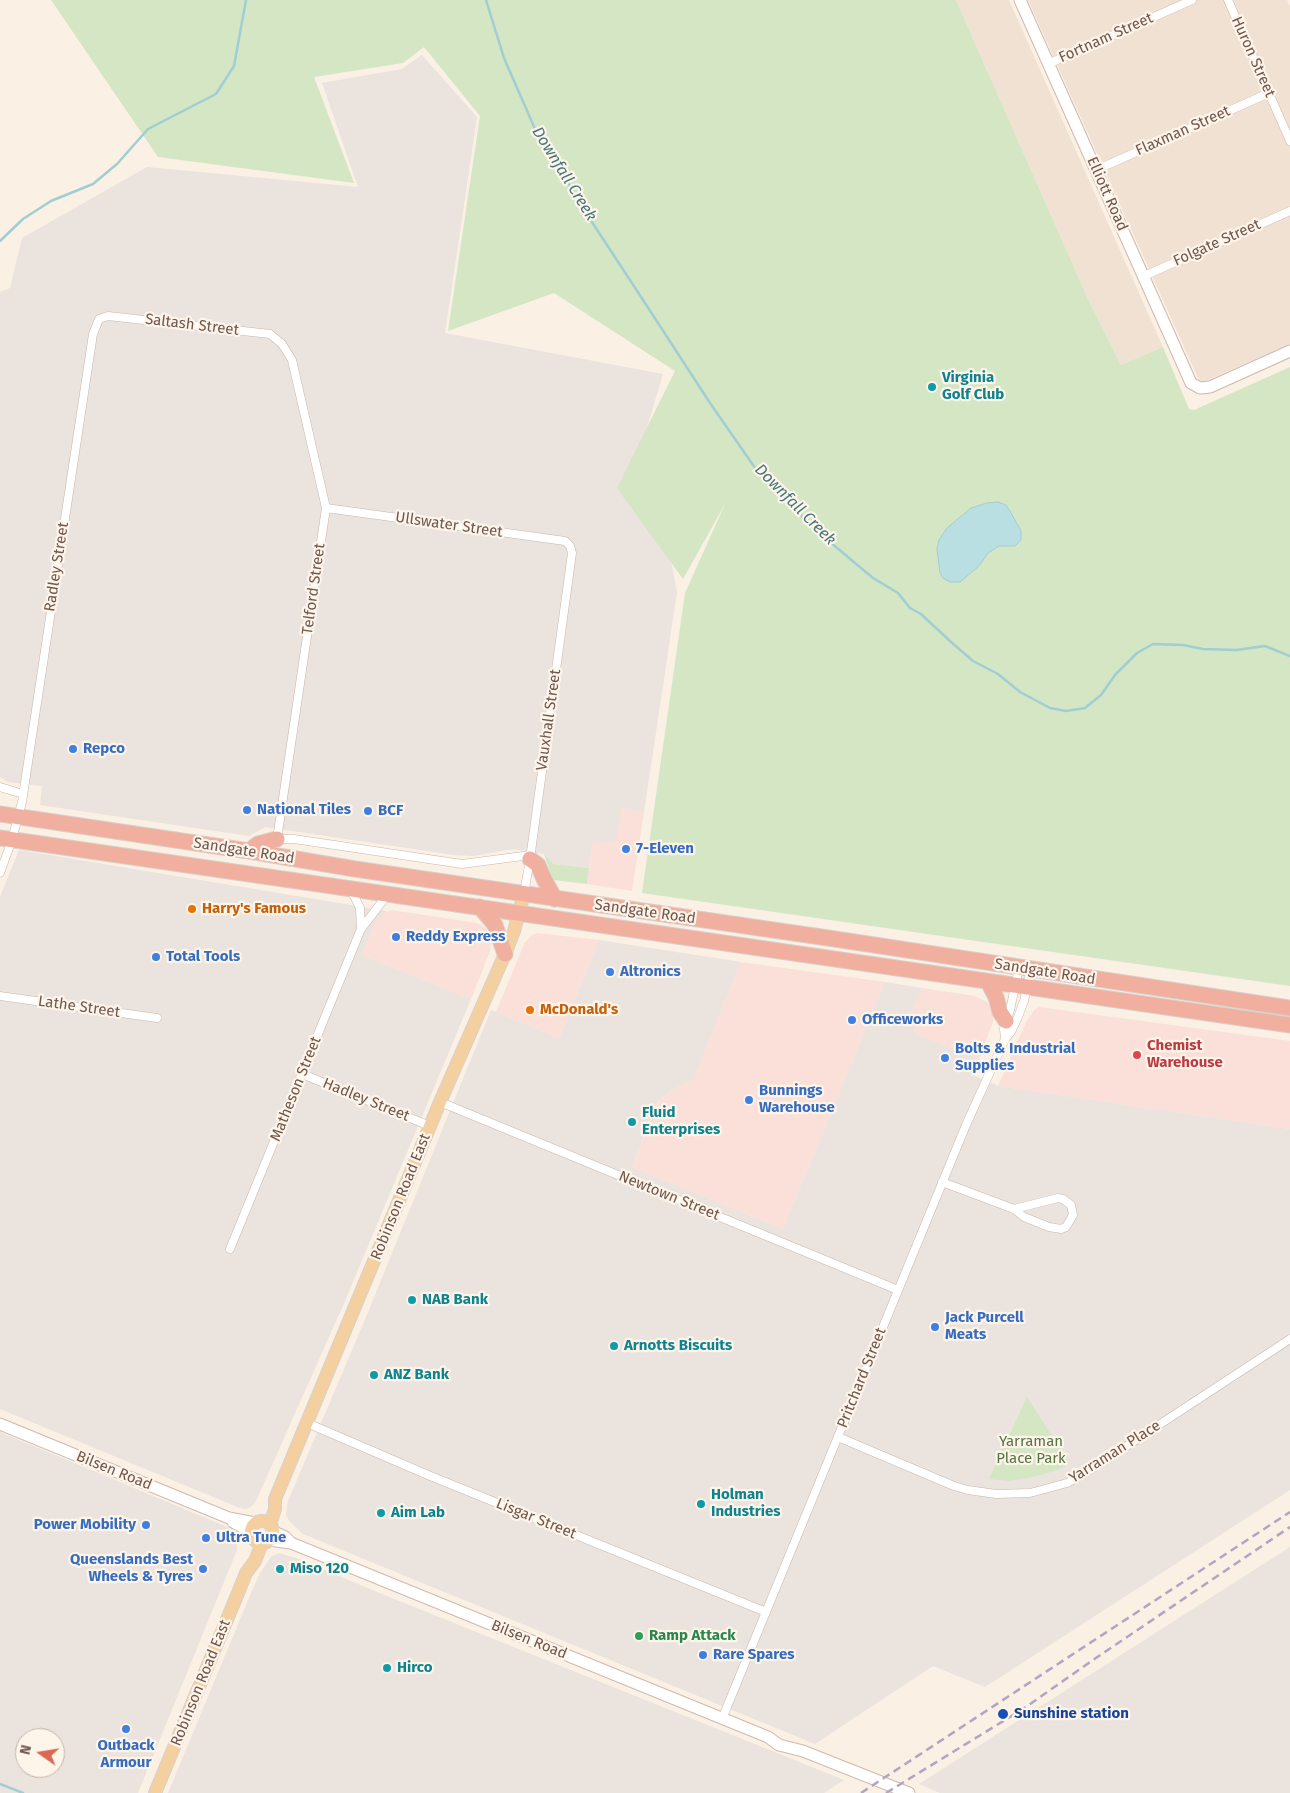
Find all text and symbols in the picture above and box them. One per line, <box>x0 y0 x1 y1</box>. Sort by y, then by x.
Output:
street label: Fortnam Street <box>1056 9 1156 67</box>
street label: Huron Street <box>1227 14 1279 100</box>
street label: Flaxman Street <box>1133 102 1233 160</box>
water label: Downfall Creek <box>527 123 601 225</box>
street label: Elliott Road <box>1083 154 1131 234</box>
street label: Folgate Street <box>1171 216 1263 270</box>
street label: Saltash Street <box>144 310 240 340</box>
place label: Virginia Golf Club <box>942 369 1004 404</box>
marker: Virginia Golf Club <box>926 381 938 393</box>
water label: Downfall Creek <box>750 460 840 550</box>
street label: Ullswater Street <box>394 509 504 541</box>
street label: Radley Street <box>41 521 73 613</box>
street label: Telford Street <box>299 542 329 636</box>
street label: Vauxhall Street <box>533 668 565 772</box>
place label: Repco <box>83 740 125 758</box>
marker: Repco <box>67 743 79 755</box>
place label: National Tiles <box>257 801 351 819</box>
place label: BCF <box>378 802 403 820</box>
marker: National Tiles <box>241 804 253 816</box>
marker: BCF <box>362 805 374 817</box>
street label: Sandgate Road <box>192 834 296 868</box>
place label: 7-Eleven <box>636 840 694 858</box>
marker: 7-Eleven <box>620 843 632 855</box>
street label: Sandgate Road <box>593 896 697 928</box>
place label: Harry's Famous <box>202 900 306 918</box>
marker: Harry's Famous <box>186 903 198 915</box>
place label: Reddy Express <box>406 928 505 946</box>
marker: Reddy Express <box>390 931 402 943</box>
place label: Total Tools <box>166 948 240 966</box>
marker: Total Tools <box>150 951 162 963</box>
street label: Sandgate Road <box>993 955 1097 989</box>
place label: Altronics <box>620 963 681 981</box>
marker: Altronics <box>604 966 616 978</box>
street label: Lathe Street <box>37 992 121 1022</box>
place label: McDonald's <box>540 1001 618 1019</box>
marker: McDonald's <box>524 1004 536 1016</box>
place label: Officeworks <box>862 1011 943 1029</box>
marker: Officeworks <box>846 1014 858 1026</box>
street label: Matheson Street <box>267 1034 325 1144</box>
place label: Chemist Warehouse <box>1147 1037 1223 1072</box>
place label: Bolts & Industrial Supplies <box>955 1040 1075 1075</box>
marker: Chemist Warehouse <box>1131 1049 1143 1061</box>
marker: Bolts & Industrial Supplies <box>939 1052 951 1064</box>
street label: Hadley Street <box>320 1074 412 1126</box>
place label: Bunnings Warehouse <box>759 1082 835 1117</box>
marker: Bunnings Warehouse <box>743 1094 755 1106</box>
place label: Fluid Enterprises <box>642 1104 720 1139</box>
marker: Fluid Enterprises <box>626 1116 638 1128</box>
street label: Robinson Road East <box>367 1131 435 1263</box>
street label: Newtown Street <box>616 1168 722 1224</box>
place label: NAB Bank <box>422 1291 488 1309</box>
marker: NAB Bank <box>406 1294 418 1306</box>
place label: Jack Purcell Meats <box>945 1309 1024 1344</box>
marker: Jack Purcell Meats <box>929 1321 941 1333</box>
street label: Pritchard Street <box>834 1325 890 1431</box>
place label: Arnotts Biscuits <box>624 1337 732 1355</box>
marker: Arnotts Biscuits <box>608 1340 620 1352</box>
place label: ANZ Bank <box>384 1366 449 1384</box>
marker: ANZ Bank <box>368 1369 380 1381</box>
street label: Yarraman Place <box>1066 1417 1164 1487</box>
park label: Yarraman Place Park <box>996 1433 1066 1468</box>
street label: Bilsen Road <box>73 1448 155 1494</box>
place label: Holman Industries <box>711 1486 780 1521</box>
street label: Lisgar Street <box>493 1495 579 1543</box>
marker: Holman Industries <box>695 1498 707 1510</box>
place label: Aim Lab <box>391 1504 445 1522</box>
marker: Aim Lab <box>375 1507 387 1519</box>
place label: Power Mobility <box>34 1516 136 1534</box>
marker: Power Mobility <box>140 1519 152 1531</box>
place label: Ultra Tune <box>216 1529 286 1547</box>
marker: Ultra Tune <box>200 1532 212 1544</box>
place label: Queenslands Best Wheels & Tyres <box>70 1551 193 1586</box>
place label: Miso 120 <box>290 1560 349 1578</box>
marker: Queenslands Best Wheels & Tyres <box>197 1563 209 1575</box>
marker: Miso 120 <box>274 1563 286 1575</box>
street label: Robinson Road East <box>167 1617 235 1749</box>
street label: Bilsen Road <box>488 1617 570 1663</box>
place label: Ramp Attack <box>649 1627 735 1645</box>
marker: Ramp Attack <box>633 1630 645 1642</box>
place label: Rare Spares <box>713 1646 794 1664</box>
marker: Rare Spares <box>697 1649 709 1661</box>
place label: Hirco <box>397 1659 432 1677</box>
marker: Hirco <box>381 1662 393 1674</box>
place label: Sunshine station <box>1014 1705 1129 1723</box>
marker: Sunshine station <box>996 1707 1010 1721</box>
marker: Outback Armour <box>120 1723 132 1735</box>
north arrow <box>15 1728 65 1778</box>
place label: Outback Armour <box>97 1737 155 1772</box>
text: N <box>17 1743 35 1756</box>

